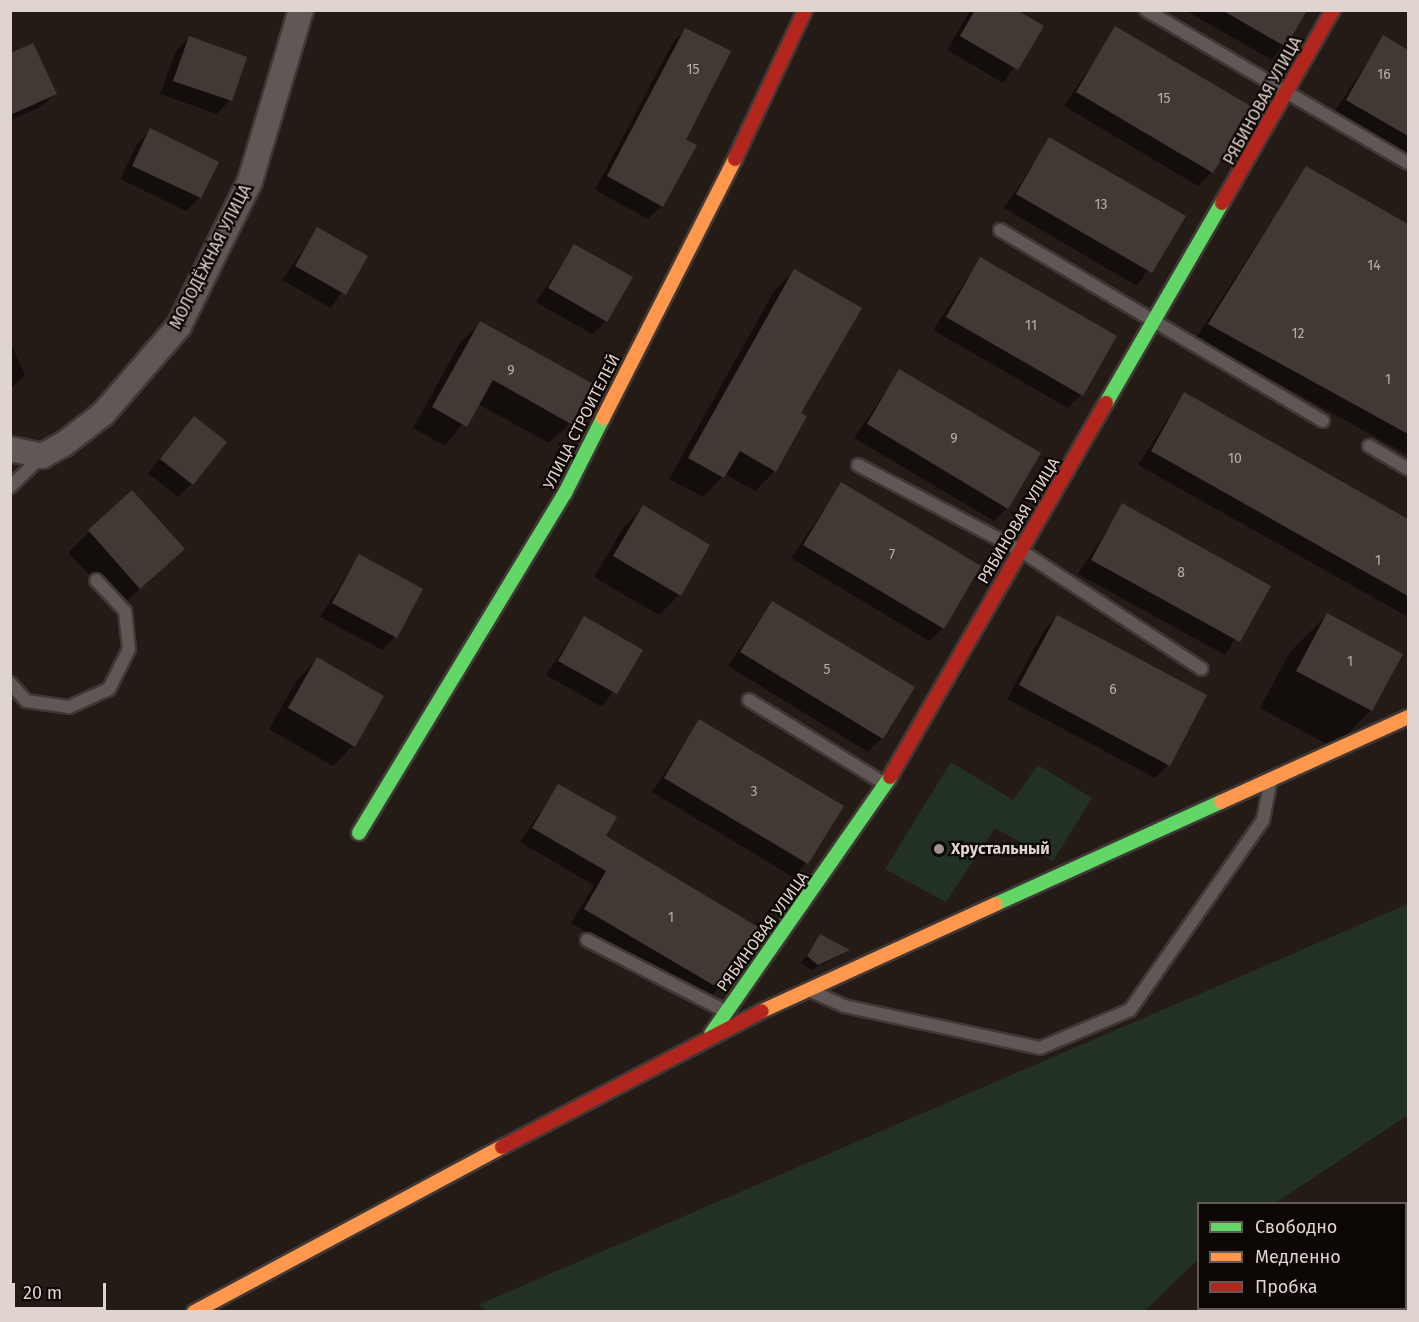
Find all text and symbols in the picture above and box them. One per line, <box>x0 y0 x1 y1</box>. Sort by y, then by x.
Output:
street label: РЯБИНОВАЯ УЛИЦА <box>1220 34 1306 168</box>
house number: 15 <box>686 62 700 78</box>
house number: 16 <box>1377 67 1391 83</box>
house number: 15 <box>1157 91 1171 107</box>
street label: МОЛОДЁЖНАЯ УЛИЦА <box>166 182 256 332</box>
house number: 13 <box>1094 197 1108 213</box>
house number: 14 <box>1367 258 1381 274</box>
house number: 11 <box>1025 318 1037 334</box>
house number: 12 <box>1292 326 1304 342</box>
street label: УЛИЦА СТРОИТЕЛЕЙ <box>540 351 624 493</box>
house number: 9 <box>507 363 515 379</box>
house number: 1 <box>1385 372 1391 388</box>
house number: 9 <box>950 431 958 447</box>
house number: 10 <box>1228 451 1242 467</box>
street label: РЯБИНОВАЯ УЛИЦА <box>974 455 1064 587</box>
house number: 7 <box>889 547 895 563</box>
house number: 1 <box>1375 553 1381 569</box>
house number: 8 <box>1177 565 1185 581</box>
house number: 1 <box>1347 654 1353 670</box>
house number: 5 <box>823 662 831 678</box>
house number: 6 <box>1109 682 1117 698</box>
house number: 3 <box>751 784 757 800</box>
place label: Хрустальный <box>951 839 1050 859</box>
marker: Хрустальный <box>932 842 946 856</box>
street label: РЯБИНОВАЯ УЛИЦА <box>713 868 813 996</box>
house number: 1 <box>668 910 674 926</box>
legend <box>1197 1202 1407 1310</box>
text: Свободно <box>1255 1216 1337 1238</box>
text: Медленно <box>1255 1246 1341 1268</box>
scale bar <box>15 1271 110 1309</box>
text: Пробка <box>1255 1276 1318 1298</box>
text: 20 m <box>23 1282 62 1304</box>

